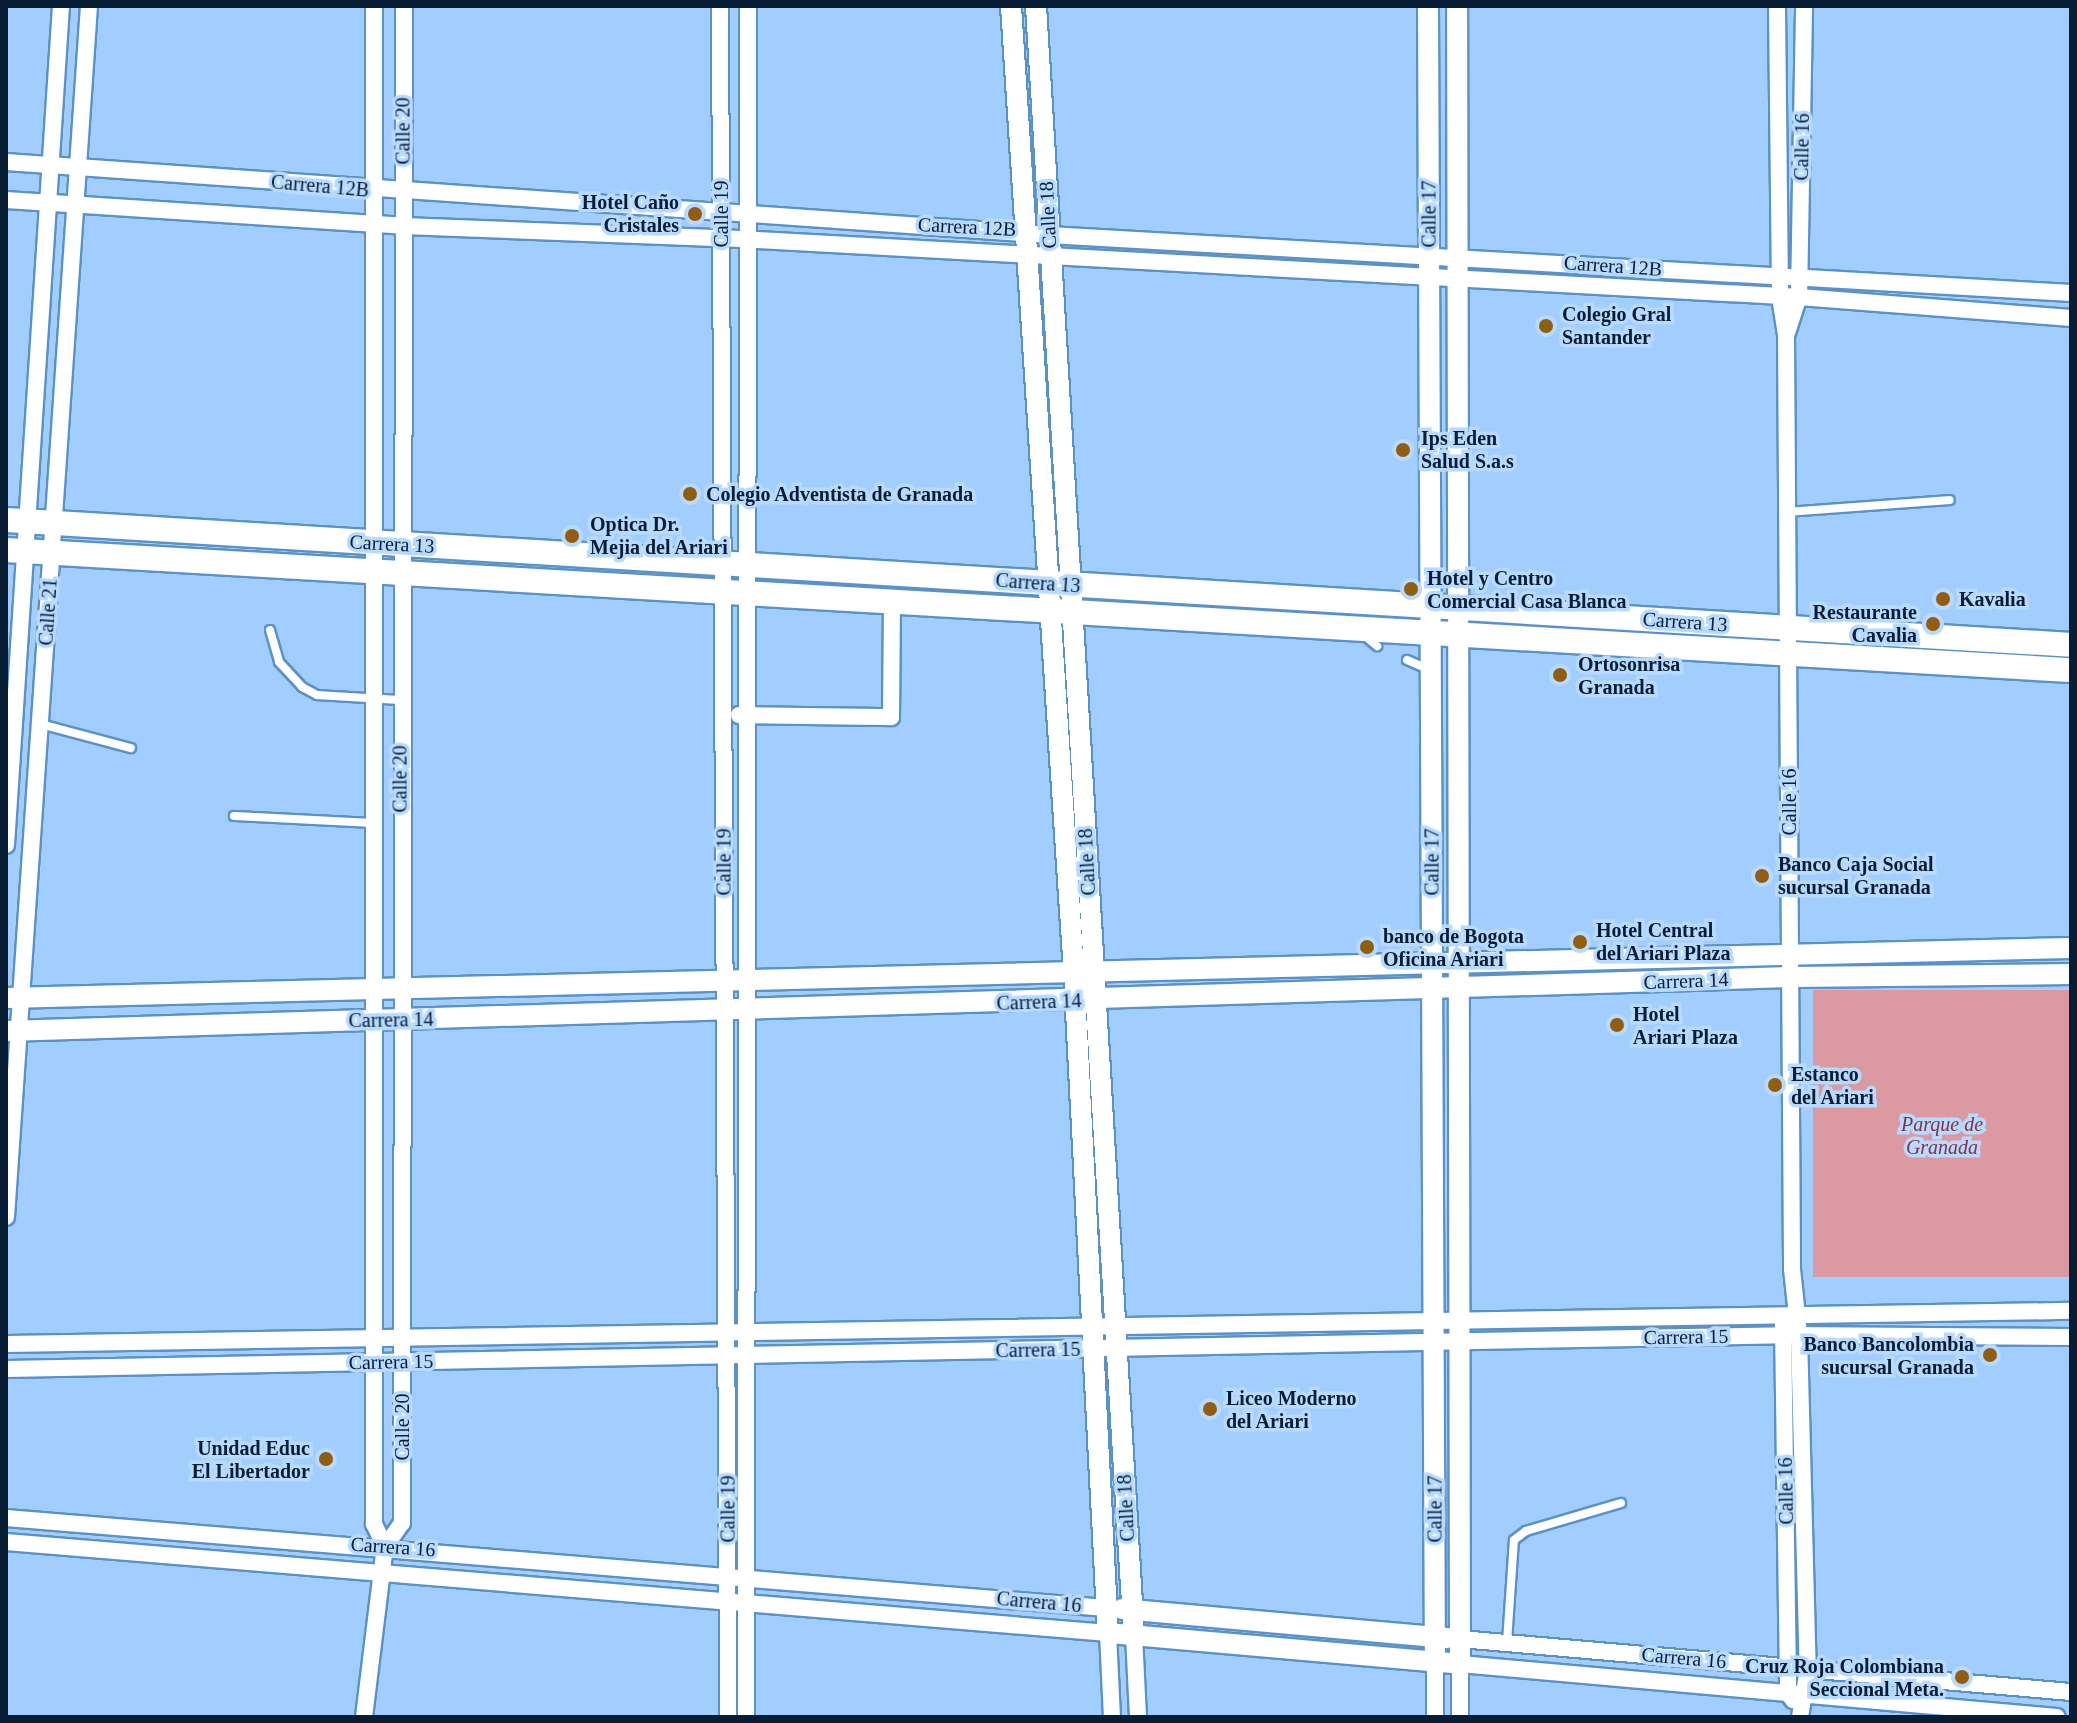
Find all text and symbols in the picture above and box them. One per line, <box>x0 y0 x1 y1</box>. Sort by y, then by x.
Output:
street label: Calle 20 <box>391 97 415 165</box>
street label: Calle 16 <box>1789 113 1815 181</box>
street label: Carrera 12B <box>270 170 370 202</box>
street label: Calle 19 <box>709 180 733 248</box>
street label: Calle 17 <box>1417 180 1441 248</box>
street label: Calle 18 <box>1034 181 1062 249</box>
place label: Hotel Caño Cristales <box>582 190 679 237</box>
marker: Hotel Caño Cristales <box>686 205 704 223</box>
street label: Carrera 12B <box>917 212 1017 242</box>
street label: Carrera 12B <box>1563 251 1663 281</box>
place label: Colegio Gral Santander <box>1562 302 1671 349</box>
marker: Colegio Gral Santander <box>1537 317 1555 335</box>
place label: Ips Eden Salud S.a.s <box>1421 426 1514 473</box>
marker: Ips Eden Salud S.a.s <box>1392 439 1414 461</box>
place label: Colegio Adventista de Granada <box>706 482 974 506</box>
marker: Colegio Adventista de Granada <box>681 485 699 503</box>
place label: Optica Dr. Mejia del Ariari <box>590 512 729 559</box>
marker: Optica Dr. Mejia del Ariari <box>561 525 583 547</box>
street label: Carrera 13 <box>349 530 435 558</box>
place label: Hotel y Centro Comercial Casa Blanca <box>1427 566 1627 613</box>
street label: Carrera 13 <box>995 568 1081 598</box>
street label: Calle 21 <box>34 578 62 646</box>
marker: Hotel y Centro Comercial Casa Blanca <box>1402 580 1420 598</box>
place label: Kavalia <box>1959 587 2026 611</box>
marker: Kavalia <box>1934 590 1952 608</box>
place label: Restaurante Cavalia <box>1813 600 1917 647</box>
street label: Carrera 13 <box>1642 607 1728 637</box>
marker: Restaurante Cavalia <box>1924 615 1942 633</box>
place label: Ortosonrisa Granada <box>1578 652 1680 699</box>
marker: Ortosonrisa Granada <box>1549 664 1571 686</box>
street label: Calle 20 <box>388 745 412 813</box>
street label: Calle 16 <box>1777 768 1801 836</box>
street label: Calle 19 <box>712 828 736 896</box>
street label: Calle 18 <box>1073 828 1101 896</box>
street label: Calle 17 <box>1420 828 1444 896</box>
place label: Banco Caja Social sucursal Granada <box>1778 852 1934 899</box>
marker: Banco Caja Social sucursal Granada <box>1753 867 1771 885</box>
place label: Hotel Central del Ariari Plaza <box>1596 918 1732 965</box>
place label: banco de Bogota Oficina Ariari <box>1383 924 1524 971</box>
marker: Hotel Central del Ariari Plaza <box>1571 933 1589 951</box>
marker: banco de Bogota Oficina Ariari <box>1358 938 1376 956</box>
street label: Carrera 14 <box>1643 968 1729 994</box>
street label: Carrera 14 <box>996 989 1082 1015</box>
place label: Hotel Ariari Plaza <box>1633 1002 1738 1049</box>
street label: Carrera 14 <box>348 1007 434 1033</box>
marker: Hotel Ariari Plaza <box>1608 1016 1626 1034</box>
place label: Estanco del Ariari <box>1791 1062 1875 1109</box>
marker: Estanco del Ariari <box>1766 1076 1784 1094</box>
park label: Parque de Granada <box>1901 1112 1983 1159</box>
street label: Carrera 15 <box>1643 1324 1729 1350</box>
place label: Banco Bancolombia sucursal Granada <box>1803 1332 1974 1379</box>
street label: Carrera 15 <box>995 1337 1081 1363</box>
marker: Banco Bancolombia sucursal Granada <box>1981 1346 1999 1364</box>
street label: Carrera 15 <box>348 1349 434 1375</box>
place label: Liceo Moderno del Ariari <box>1226 1386 1357 1433</box>
street label: Calle 20 <box>390 1393 414 1461</box>
marker: Liceo Moderno del Ariari <box>1201 1400 1219 1418</box>
place label: Unidad Educ El Libertador <box>192 1436 310 1483</box>
marker: Unidad Educ El Libertador <box>317 1450 335 1468</box>
street label: Calle 16 <box>1773 1457 1799 1525</box>
street label: Calle 18 <box>1112 1474 1140 1542</box>
street label: Calle 19 <box>716 1475 740 1543</box>
street label: Calle 17 <box>1423 1475 1447 1543</box>
street label: Carrera 16 <box>350 1532 436 1562</box>
street label: Carrera 16 <box>996 1586 1082 1618</box>
street label: Carrera 16 <box>1641 1642 1727 1674</box>
place label: Cruz Roja Colombiana Seccional Meta. <box>1745 1654 1944 1701</box>
marker: Cruz Roja Colombiana Seccional Meta. <box>1951 1666 1973 1688</box>

